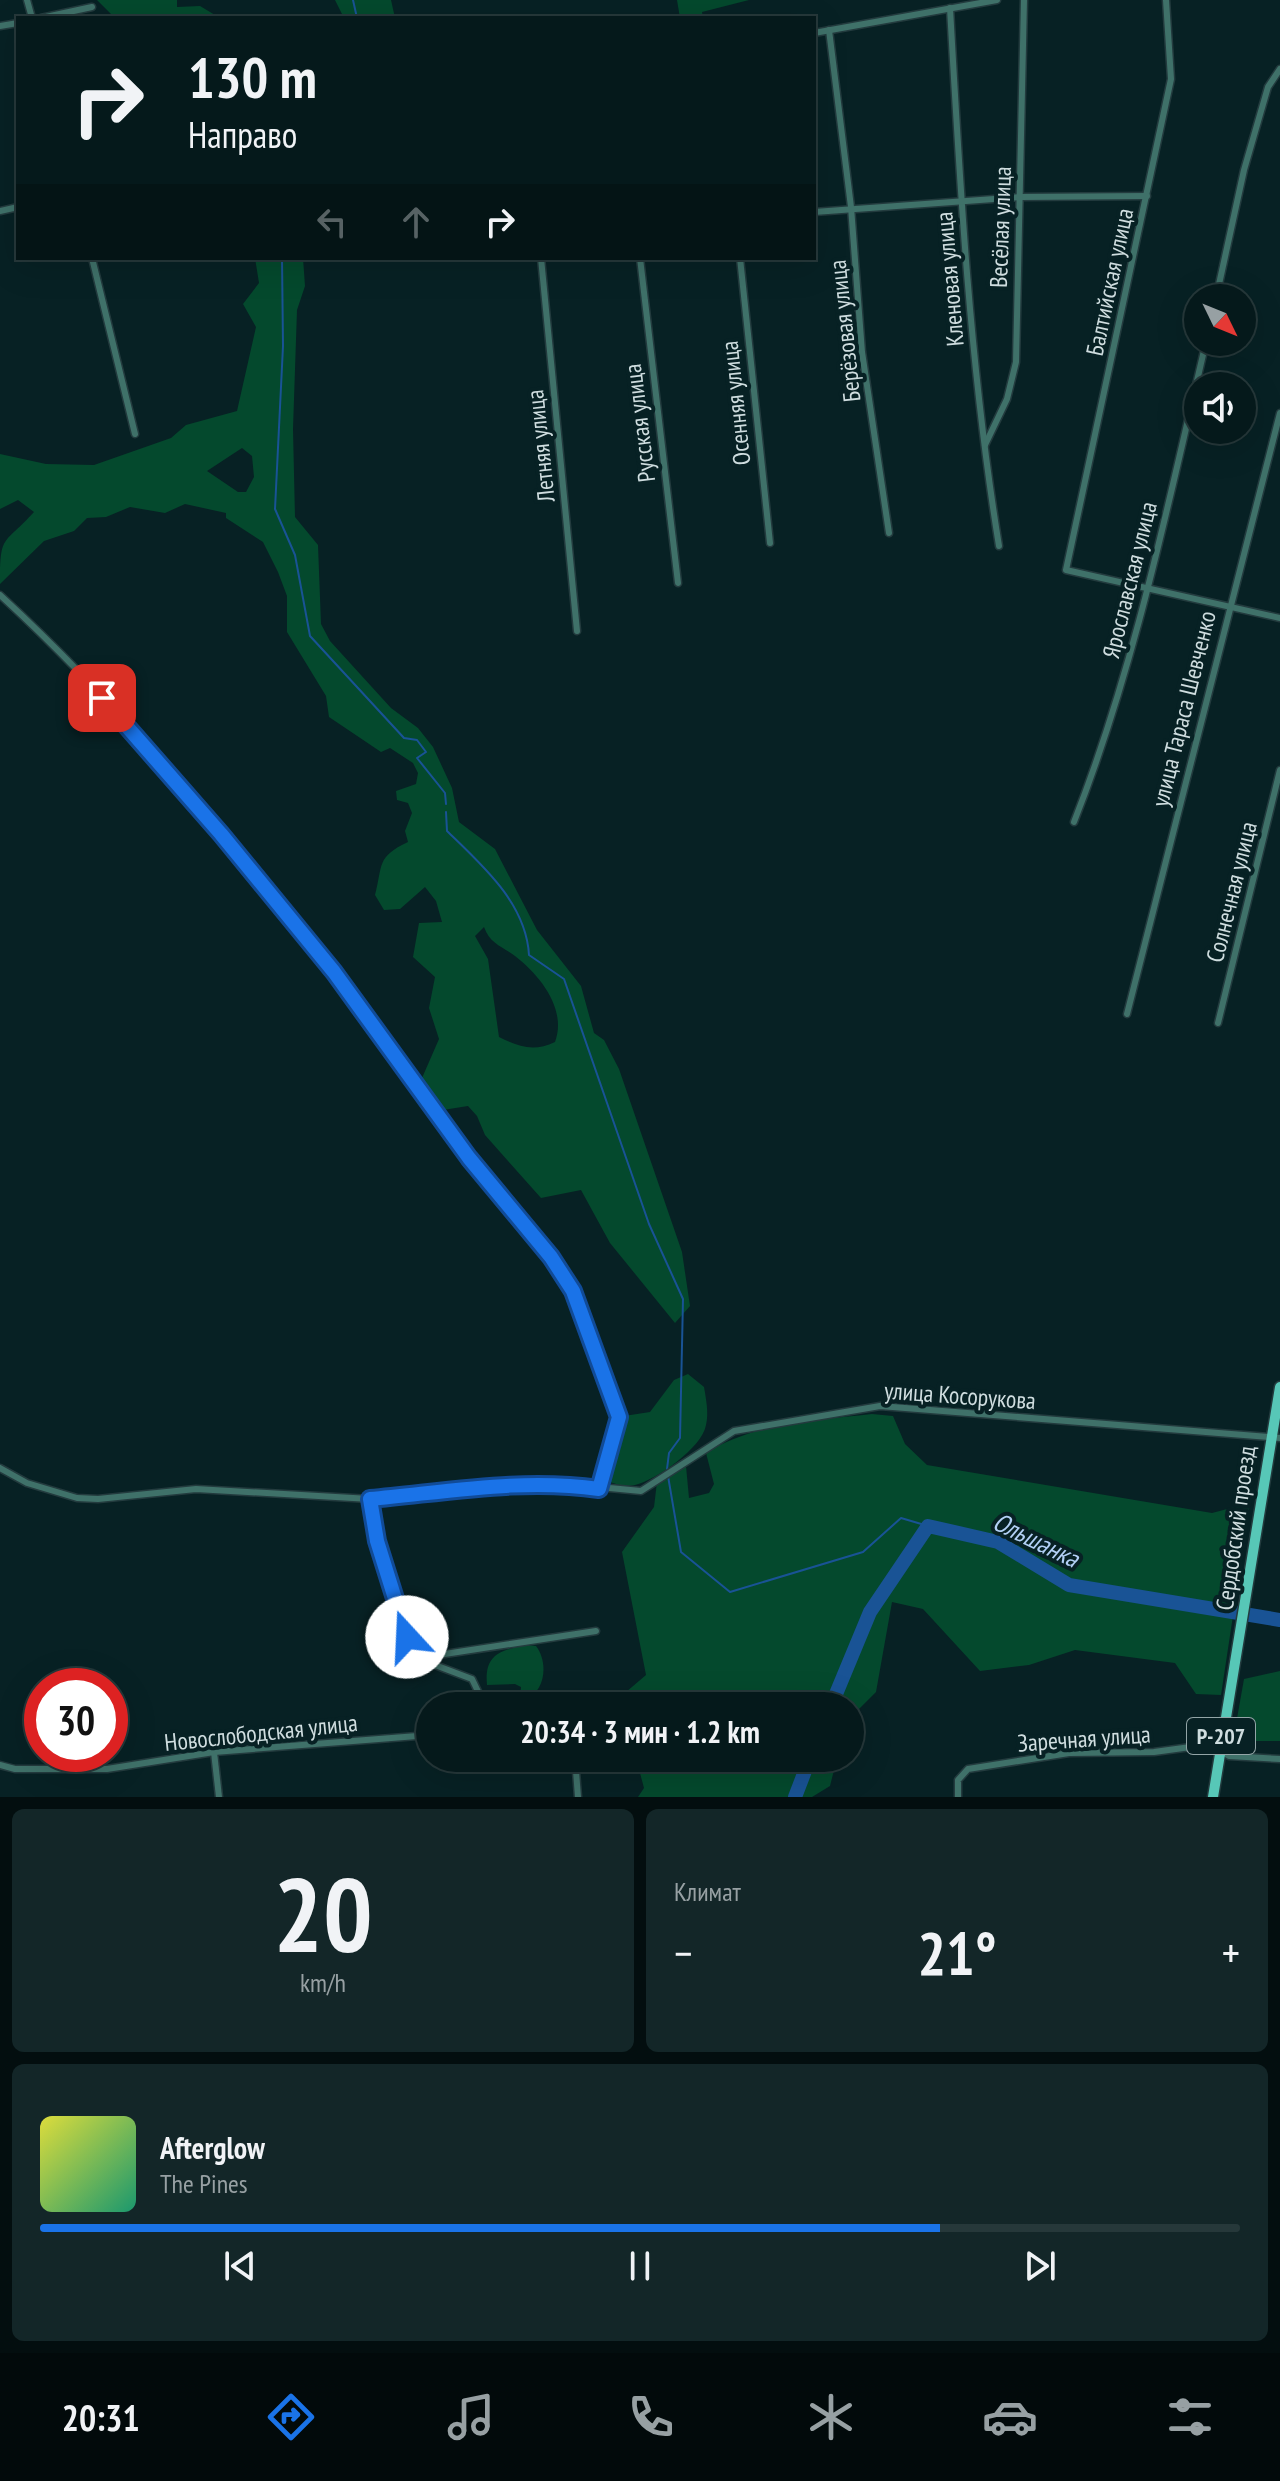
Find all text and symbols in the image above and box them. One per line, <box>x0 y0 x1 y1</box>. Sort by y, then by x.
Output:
text: 130 m <box>188 41 317 113</box>
icon: right <box>56 48 160 152</box>
text: Направо <box>188 111 297 158</box>
street label: Весёлая улица <box>983 166 1018 288</box>
icon: left <box>310 200 354 244</box>
icon: ahead <box>394 200 438 244</box>
icon: right <box>478 200 522 244</box>
street label: Балтийская улица <box>1079 205 1140 358</box>
street label: Кленовая улица <box>928 211 971 348</box>
street label: Берёзовая улица <box>822 259 867 404</box>
north arrow <box>1184 284 1256 356</box>
map controls <box>1184 284 1256 444</box>
street label: Осенняя улица <box>714 339 757 467</box>
street label: Русская улица <box>617 362 662 484</box>
button: sound <box>1184 372 1256 444</box>
street label: Летняя улица <box>519 388 562 505</box>
street label: Ярославская улица <box>1095 498 1164 661</box>
street label: улица Тараса Шевченко <box>1144 608 1223 810</box>
pin <box>68 664 136 732</box>
icon: arrive <box>80 676 124 720</box>
street label: Солнечная улица <box>1199 818 1264 965</box>
street label: улица Косорукова <box>883 1375 1037 1416</box>
street label: Сердобский проезд <box>1209 1443 1262 1612</box>
water label: Ольшанка <box>988 1505 1086 1575</box>
position arrow <box>365 1595 449 1679</box>
speed limit sign: 30 <box>24 1668 128 1772</box>
street label: Новослободская улица <box>163 1707 359 1758</box>
text: 20:34 · 3 мин · 1.2 km <box>520 1712 760 1751</box>
street label: Заречная улица <box>1016 1718 1152 1759</box>
road number: Р-207 <box>1187 1718 1255 1754</box>
text: 20 <box>273 1846 373 1981</box>
text: Климат <box>674 1875 741 1908</box>
text: 21° <box>917 1914 997 1992</box>
text: − <box>674 1924 692 1981</box>
text: + <box>1222 1924 1240 1981</box>
text: km/h <box>300 1966 346 1999</box>
text: Afterglow <box>160 2128 265 2167</box>
text: The Pines <box>160 2167 248 2200</box>
icon: previous <box>218 2244 262 2288</box>
icon: pause <box>618 2244 662 2288</box>
icon: next <box>1018 2244 1062 2288</box>
icon: directions <box>263 2389 319 2445</box>
icon: music <box>443 2389 499 2445</box>
icon: phone <box>623 2389 679 2445</box>
icon: climate <box>803 2389 859 2445</box>
icon: car <box>982 2389 1038 2445</box>
icon: filters <box>1162 2389 1218 2445</box>
text: 20:31 <box>62 2394 140 2441</box>

